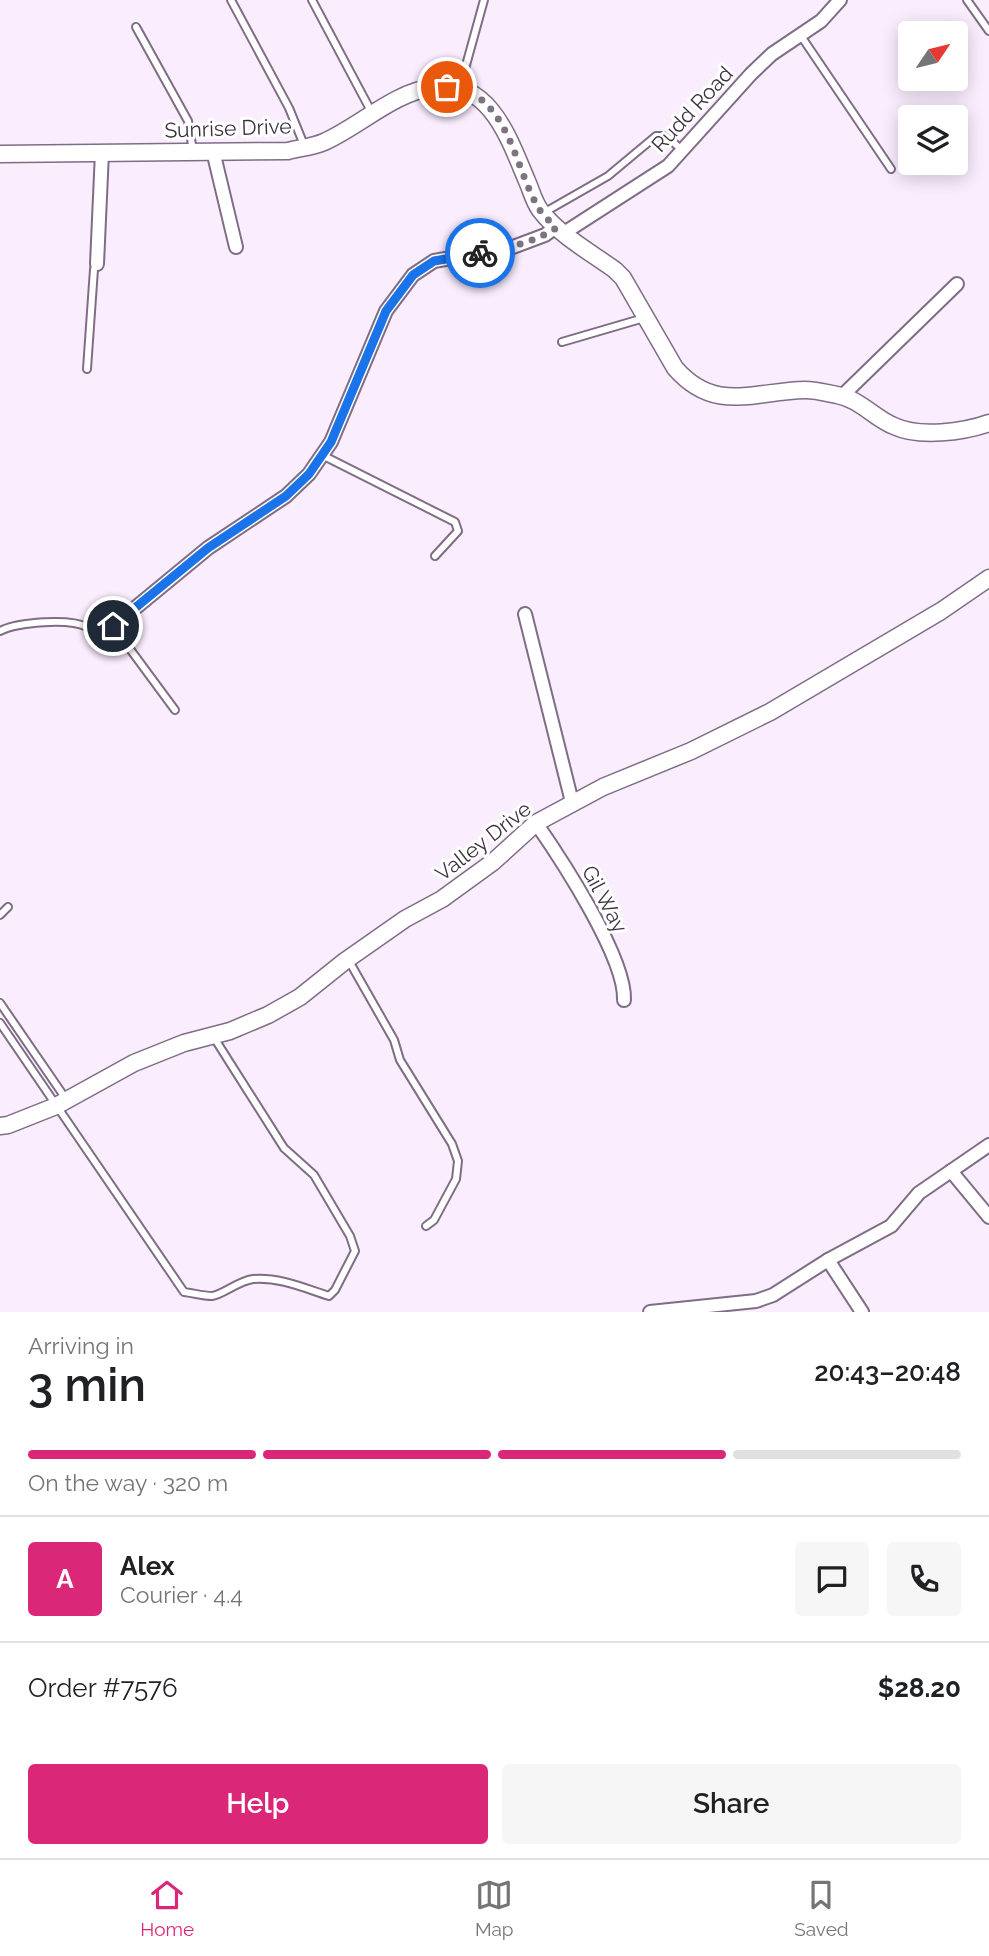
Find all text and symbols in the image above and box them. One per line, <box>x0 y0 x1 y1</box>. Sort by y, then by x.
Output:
north arrow <box>898 21 968 91</box>
map controls <box>898 21 968 175</box>
pin <box>417 57 477 117</box>
street label: Rudd Road <box>646 61 738 157</box>
icon: bag <box>428 68 466 106</box>
button: layers <box>898 105 968 175</box>
street label: Sunrise Drive <box>164 113 292 143</box>
courier <box>445 218 515 288</box>
icon: bike <box>461 234 499 272</box>
pin <box>83 596 143 656</box>
icon: home <box>94 607 132 645</box>
street label: Valley Drive <box>430 796 536 886</box>
street label: Gil Way <box>577 861 633 937</box>
text: Arriving in <box>28 1332 134 1359</box>
text: 20:43–20:48 <box>814 1357 961 1387</box>
text: 3 min <box>28 1358 146 1412</box>
text: On the way · 320 m <box>28 1469 228 1496</box>
button: chat <box>795 1542 869 1616</box>
button: phone <box>887 1542 961 1616</box>
text: Alex <box>120 1551 175 1581</box>
text: A <box>56 1564 74 1594</box>
text: Courier · 4.4 <box>120 1581 243 1608</box>
text: Order #7576 <box>28 1673 178 1703</box>
text: $28.20 <box>878 1673 961 1703</box>
button: Help <box>28 1764 488 1844</box>
button: Share <box>502 1764 961 1844</box>
tab: Home <box>140 1876 194 1940</box>
tab: Map <box>475 1876 514 1940</box>
tab: Saved <box>794 1876 849 1940</box>

